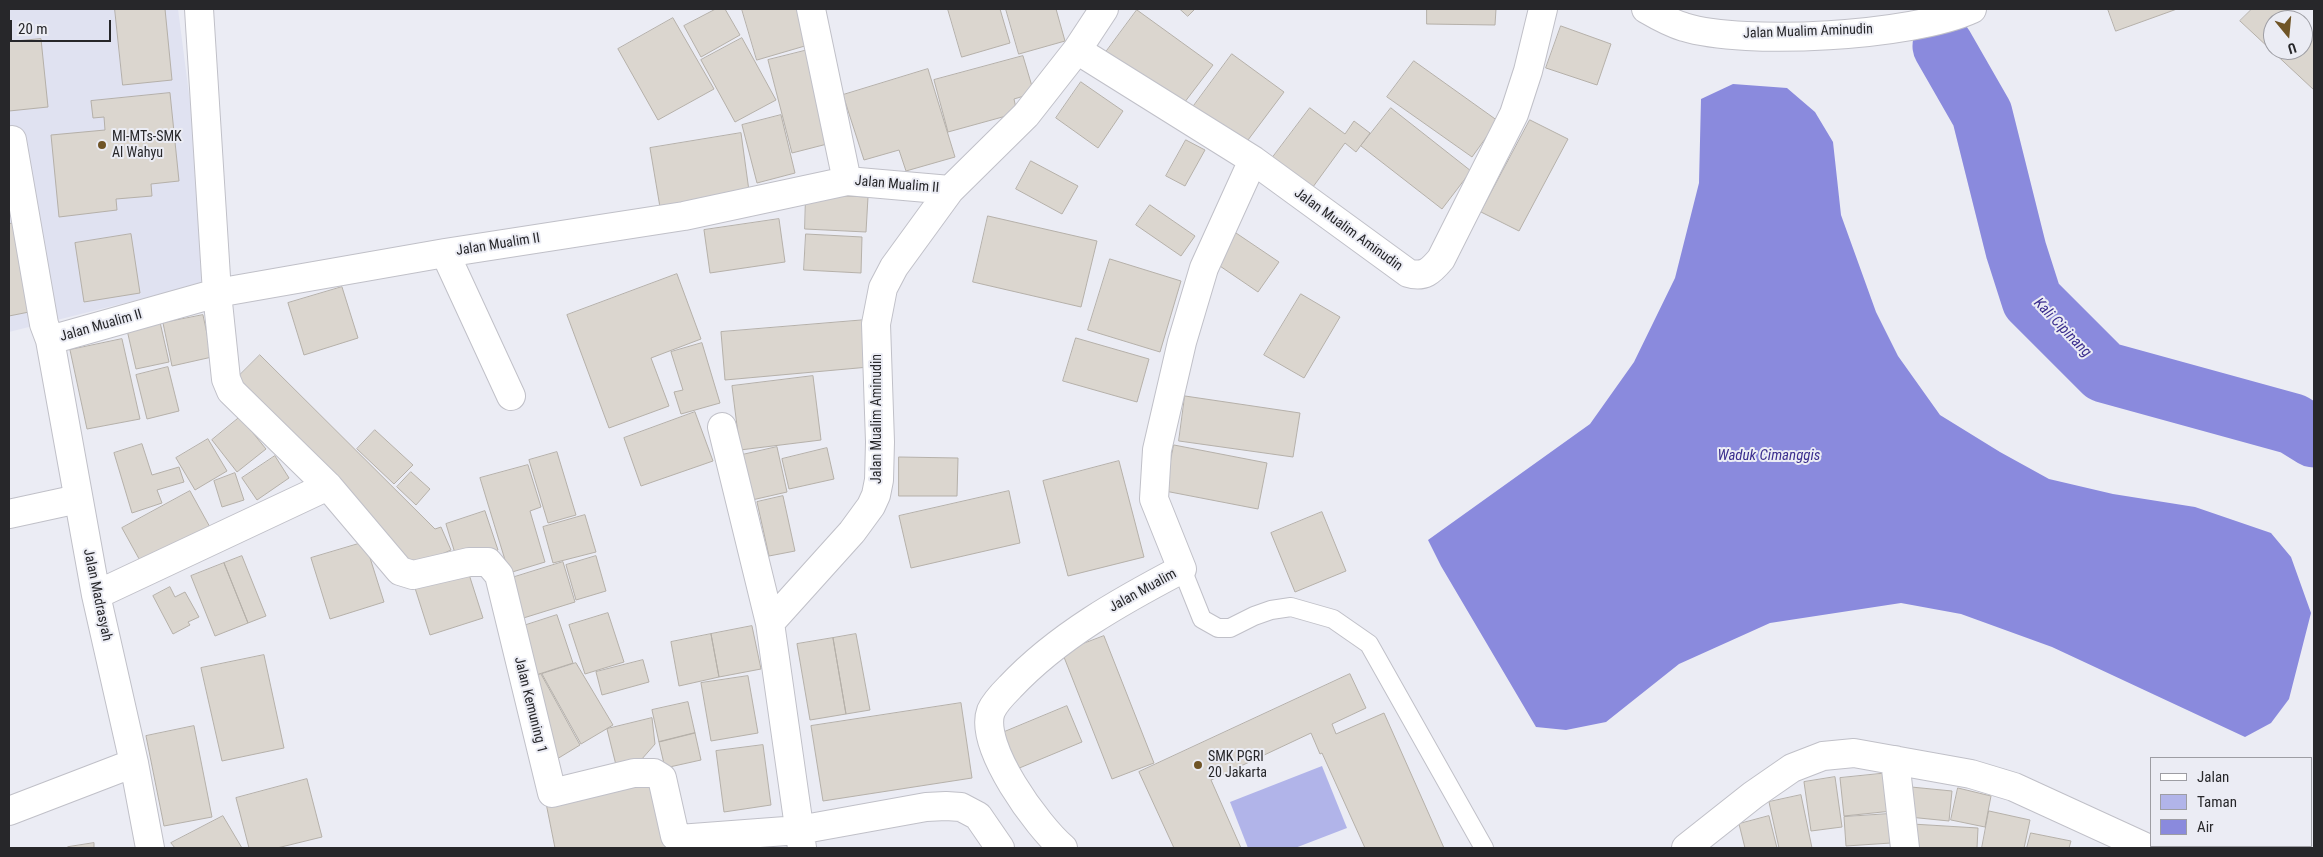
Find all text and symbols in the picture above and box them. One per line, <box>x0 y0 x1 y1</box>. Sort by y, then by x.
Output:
scale bar <box>12 10 114 42</box>
north arrow <box>2263 10 2313 60</box>
text: 20 m <box>18 20 48 38</box>
street label: Jalan Mualim Aminudin <box>1743 21 1873 43</box>
text: U <box>2286 40 2298 57</box>
place label: MI-MTs-SMK Al Wahyu <box>112 129 182 162</box>
marker: MI-MTs-SMK Al Wahyu <box>96 139 108 151</box>
street label: Jalan Mualim II <box>854 173 940 197</box>
street label: Jalan Mualim Aminudin <box>1291 185 1405 275</box>
street label: Jalan Mualim II <box>455 230 541 260</box>
water label: Kali Cipinang <box>2029 295 2095 361</box>
street label: Jalan Mualim II <box>58 306 144 346</box>
street label: Jalan Mualim Aminudin <box>869 354 885 484</box>
water label: Waduk Cimanggis <box>1718 447 1820 465</box>
street label: Jalan Madrasyah <box>79 547 115 643</box>
street label: Jalan Mualim <box>1106 566 1180 616</box>
street label: Jalan Kemuning 1 <box>510 655 550 755</box>
place label: SMK PGRI 20 Jakarta <box>1208 749 1267 782</box>
legend <box>2150 757 2313 847</box>
marker: SMK PGRI 20 Jakarta <box>1192 759 1204 771</box>
text: Jalan <box>2197 768 2229 786</box>
text: Taman <box>2197 793 2237 811</box>
text: Air <box>2197 818 2214 836</box>

